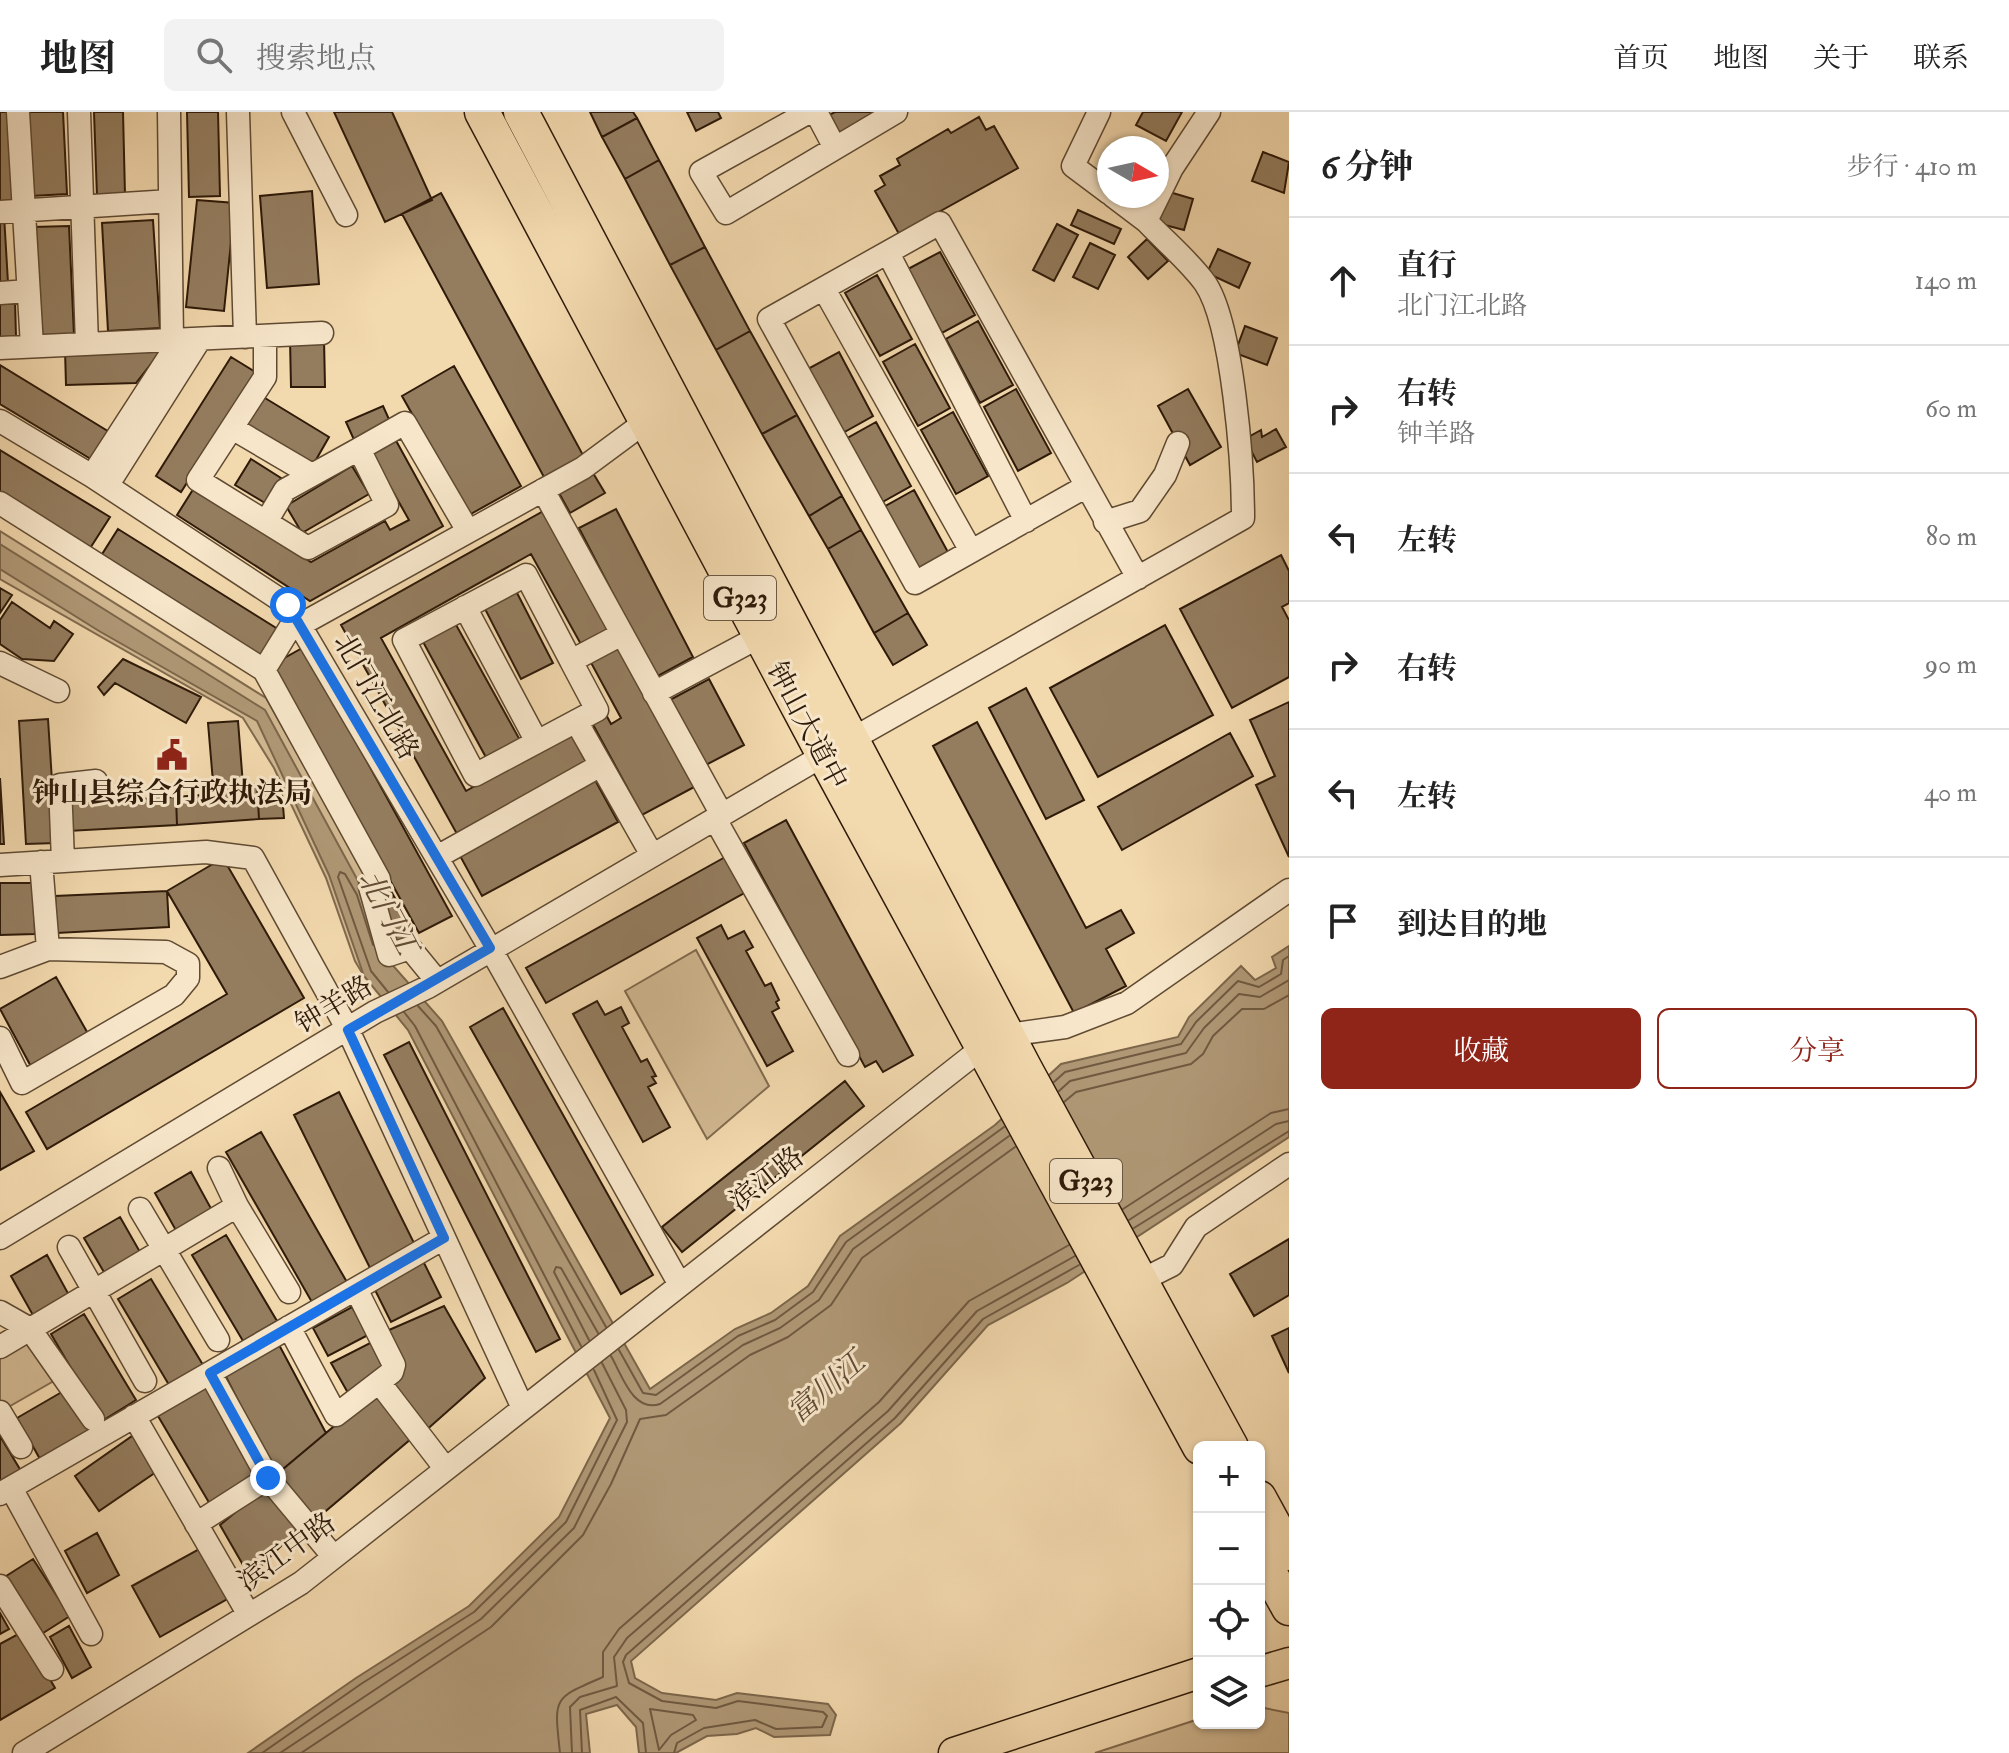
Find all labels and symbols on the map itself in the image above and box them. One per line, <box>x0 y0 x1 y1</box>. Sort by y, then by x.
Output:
north arrow <box>1097 136 1169 208</box>
road number: G323 <box>704 576 776 620</box>
route start <box>270 587 306 623</box>
street label: 北门江北路 <box>326 627 426 766</box>
street label: 钟山大道中 <box>758 656 855 796</box>
public building icon: 钟山县综合行政执法局 <box>155 738 189 772</box>
place label: 钟山县综合行政执法局 <box>32 776 312 811</box>
water label: 北门江 <box>350 864 427 964</box>
street label: 钟羊路 <box>289 969 379 1042</box>
street label: 滨江路 <box>723 1140 811 1219</box>
road number: G323 <box>1050 1159 1122 1203</box>
water label: 富川江 <box>780 1341 875 1431</box>
route end <box>250 1460 286 1496</box>
street label: 滨江中路 <box>231 1505 342 1599</box>

